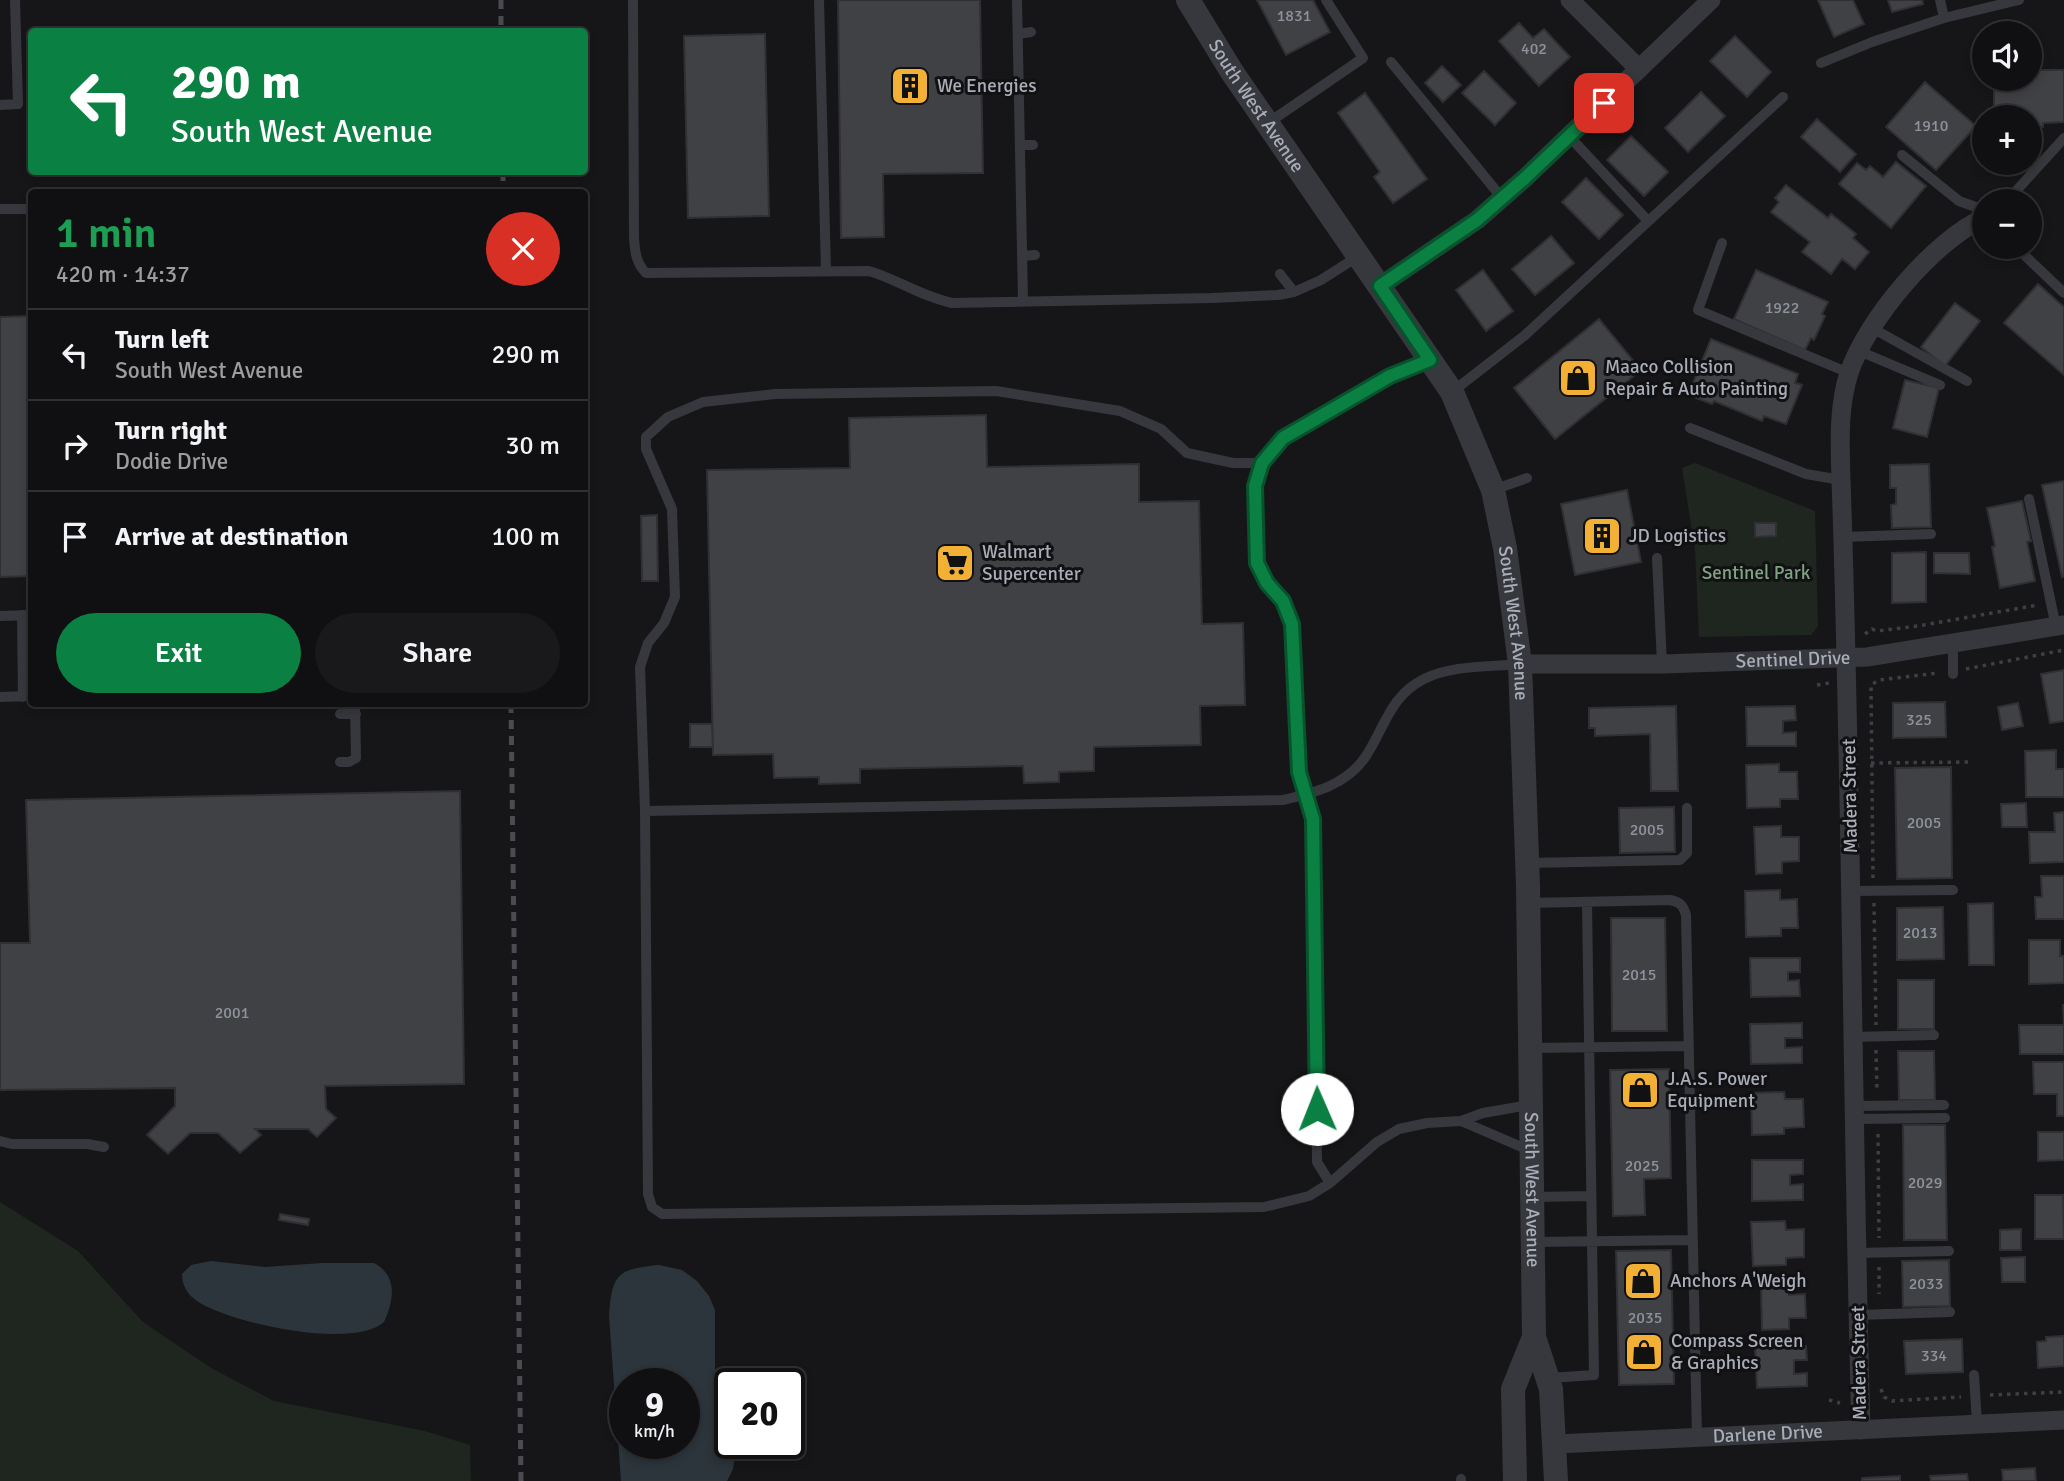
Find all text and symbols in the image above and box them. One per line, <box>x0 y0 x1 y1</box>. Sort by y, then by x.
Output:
house number: 1831 <box>1277 6 1311 26</box>
map controls <box>1972 21 2042 259</box>
button: sound <box>1972 21 2042 91</box>
street label: South West Avenue <box>1203 35 1310 177</box>
house number: 402 <box>1521 39 1547 59</box>
text: 290 m <box>171 52 301 112</box>
icon: left <box>56 56 147 147</box>
building icon: We Energies <box>889 65 931 107</box>
pin <box>1574 73 1634 133</box>
place label: We Energies <box>937 74 1036 98</box>
icon: arrive <box>1585 84 1623 122</box>
button: + <box>1972 105 2042 175</box>
text: South West Avenue <box>171 112 433 151</box>
house number: 1910 <box>1914 116 1948 136</box>
button: − <box>1972 189 2042 259</box>
text: 1 min <box>56 208 157 259</box>
button: close <box>486 212 560 286</box>
text: 420 m · 14:37 <box>56 260 190 289</box>
house number: 1922 <box>1765 298 1799 318</box>
text: Turn left <box>115 324 209 356</box>
icon: left <box>56 336 94 374</box>
text: 290 m <box>491 339 560 371</box>
place label: Maaco Collision Repair & Auto Painting <box>1605 355 1788 401</box>
text: South West Avenue <box>115 356 303 385</box>
shop icon: Maaco Collision Repair & Auto Painting <box>1557 357 1599 399</box>
text: Turn right <box>115 415 227 447</box>
icon: right <box>56 427 94 465</box>
text: 30 m <box>505 430 560 462</box>
text: Dodie Drive <box>115 447 228 476</box>
building icon: JD Logistics <box>1581 515 1623 557</box>
icon: arrive <box>56 518 94 556</box>
text: Arrive at destination <box>115 521 348 553</box>
text: 100 m <box>491 521 560 553</box>
place label: JD Logistics <box>1629 524 1726 548</box>
place label: Walmart Supercenter <box>982 540 1081 586</box>
supermarket icon: Walmart Supercenter <box>934 542 976 584</box>
street label: South West Avenue <box>1493 544 1533 701</box>
park label: Sentinel Park <box>1702 561 1811 585</box>
button: Exit <box>56 613 301 693</box>
button: Share <box>315 613 560 693</box>
street label: Sentinel Drive <box>1735 646 1851 673</box>
house number: 325 <box>1906 710 1932 730</box>
street label: Madera Street <box>1837 738 1863 854</box>
house number: 2005 <box>1907 813 1941 833</box>
house number: 2005 <box>1630 820 1664 840</box>
house number: 2013 <box>1903 923 1937 943</box>
house number: 2015 <box>1622 965 1656 985</box>
house number: 2001 <box>215 1003 249 1023</box>
place label: J.A.S. Power Equipment <box>1667 1067 1767 1113</box>
shop icon: J.A.S. Power Equipment <box>1619 1069 1661 1111</box>
position arrow <box>1280 1072 1354 1146</box>
street label: South West Avenue <box>1519 1112 1545 1268</box>
house number: 2025 <box>1625 1156 1659 1176</box>
house number: 2029 <box>1908 1173 1942 1193</box>
shop icon: Anchors A'Weigh <box>1622 1260 1664 1302</box>
place label: Anchors A'Weigh <box>1670 1269 1807 1293</box>
house number: 2033 <box>1909 1274 1943 1294</box>
street label: Madera Street <box>1846 1305 1872 1421</box>
house number: 2035 <box>1628 1308 1662 1328</box>
place label: Compass Screen & Graphics <box>1671 1329 1803 1375</box>
shop icon: Compass Screen & Graphics <box>1623 1331 1665 1373</box>
house number: 334 <box>1921 1346 1947 1366</box>
speed limit sign: 20 <box>714 1368 805 1459</box>
text: 9 <box>645 1383 664 1426</box>
street label: Darlene Drive <box>1712 1419 1823 1449</box>
text: km/h <box>634 1420 675 1442</box>

